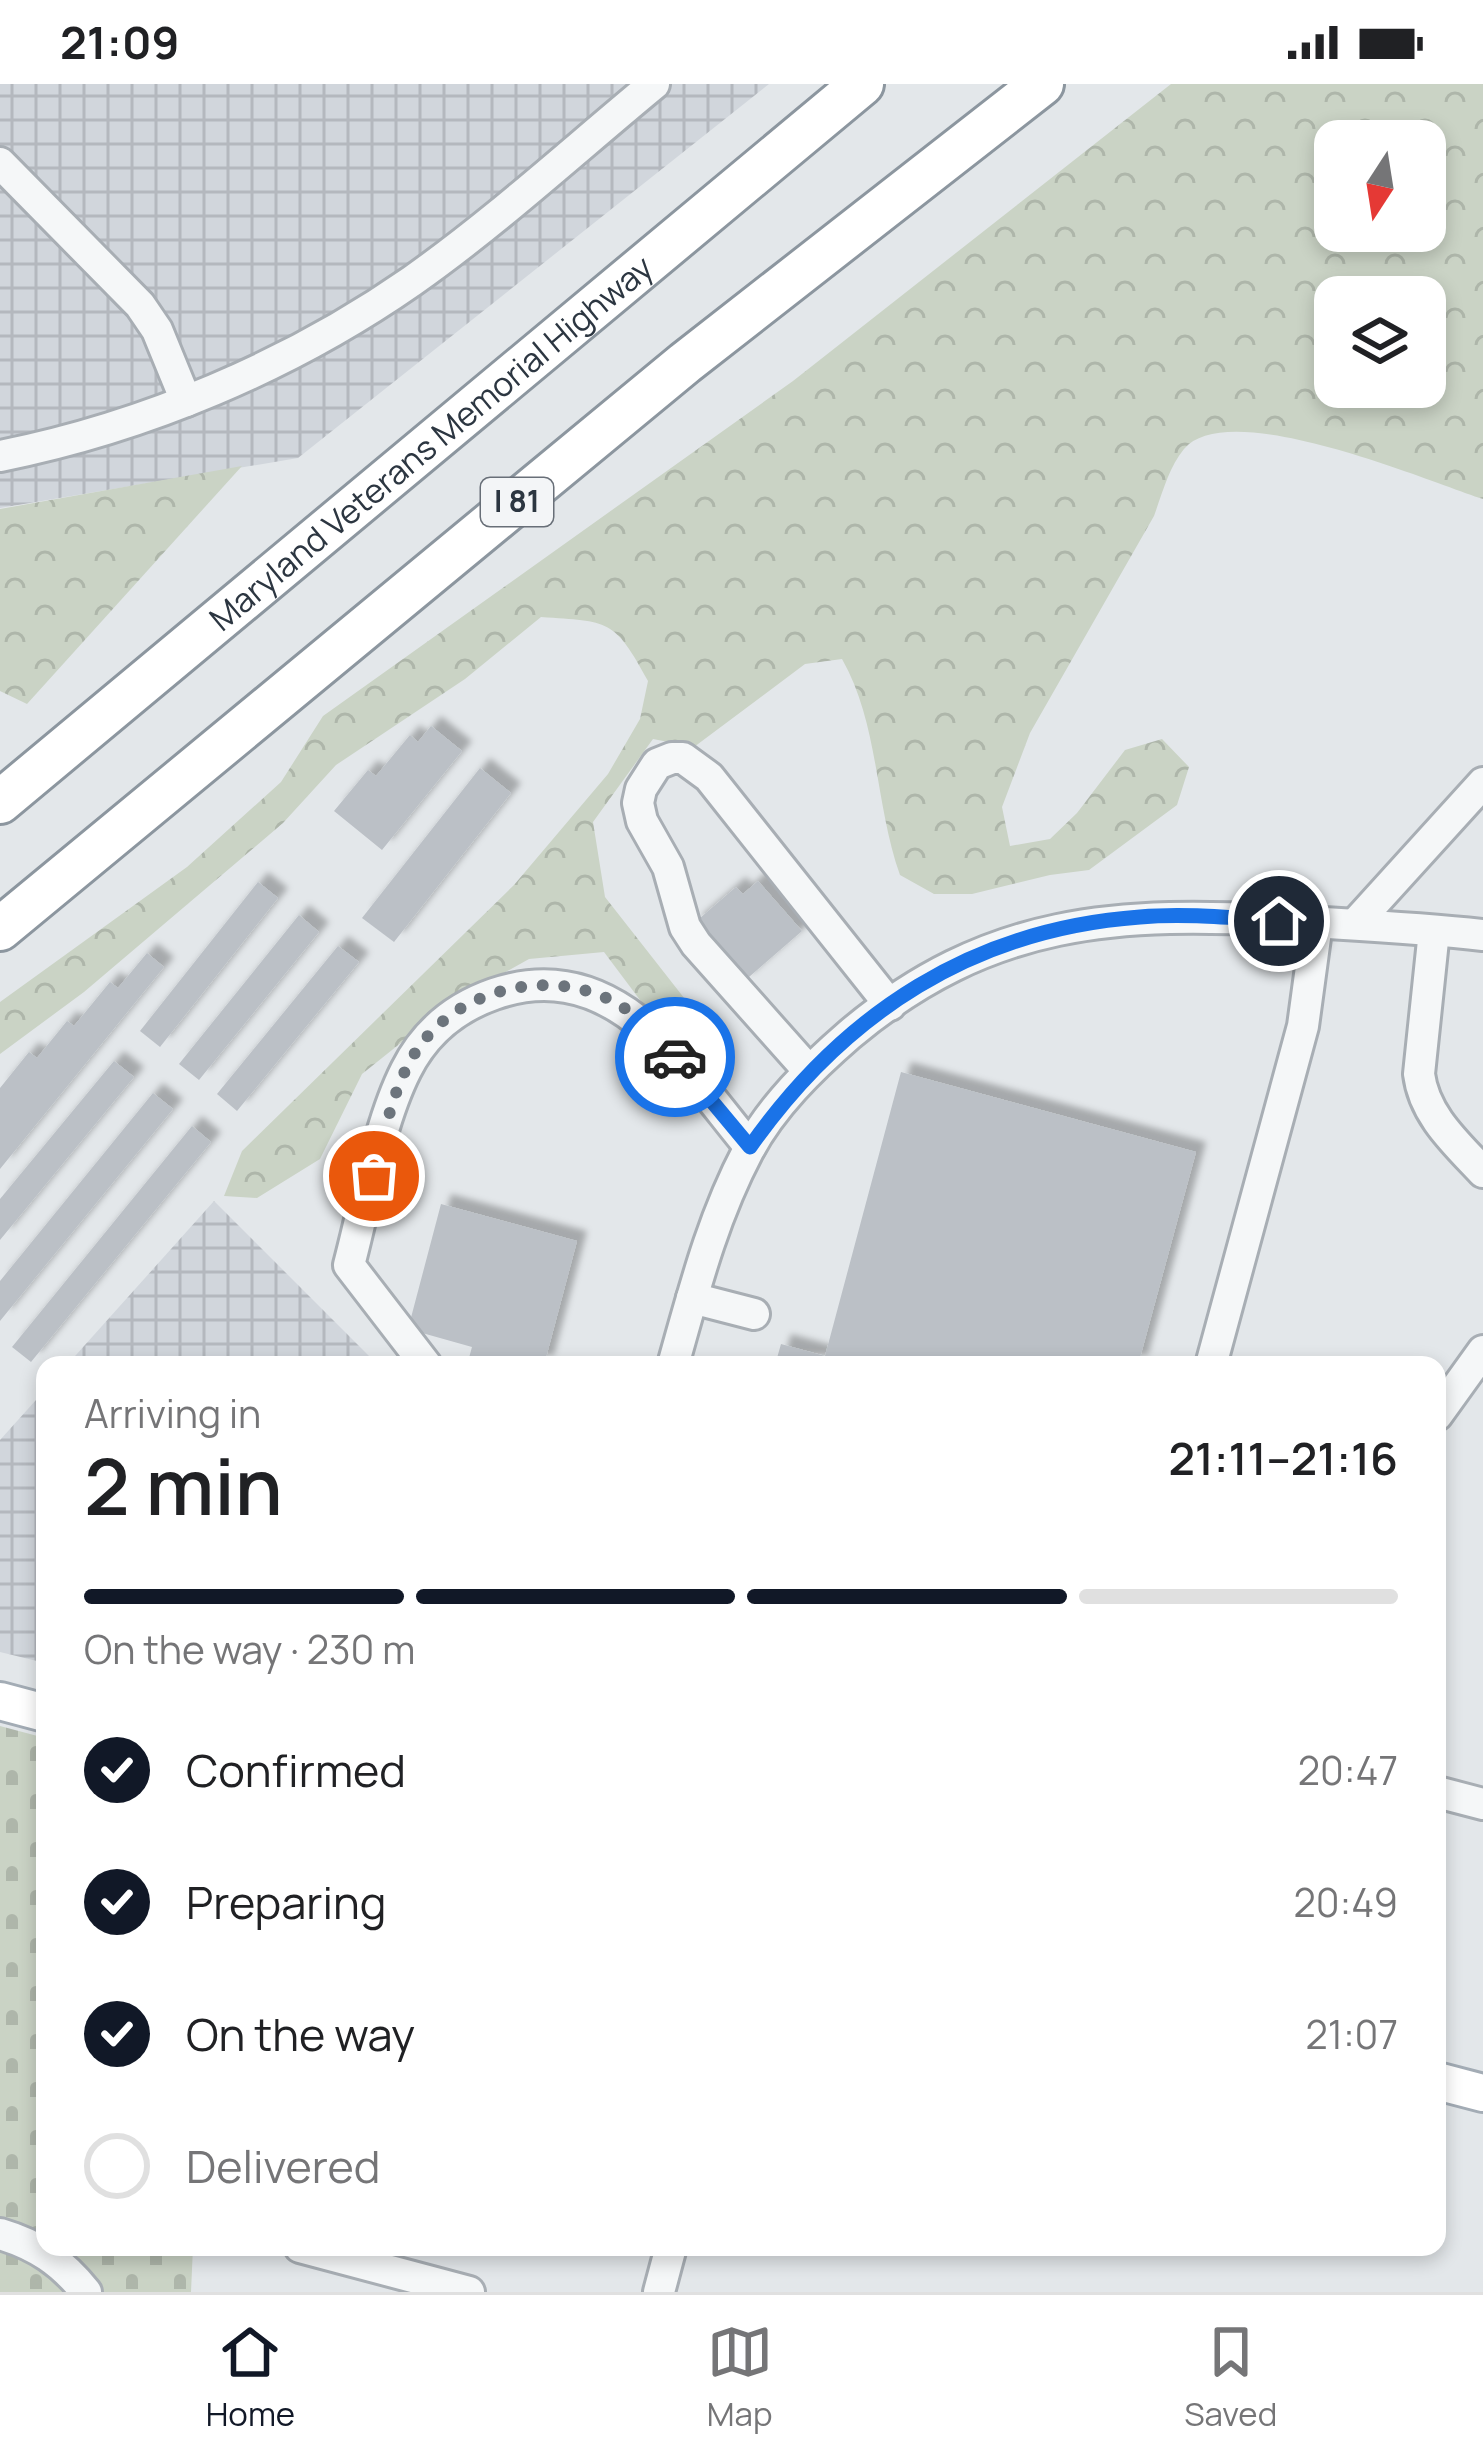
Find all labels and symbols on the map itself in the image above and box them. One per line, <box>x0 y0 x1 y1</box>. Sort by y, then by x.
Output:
north arrow <box>1314 120 1446 252</box>
street label: Maryland Veterans Memorial Highway <box>200 245 662 640</box>
road number: I 81 <box>481 478 553 526</box>
pin <box>1228 870 1330 972</box>
courier <box>615 997 735 1117</box>
pin <box>323 1125 425 1227</box>

